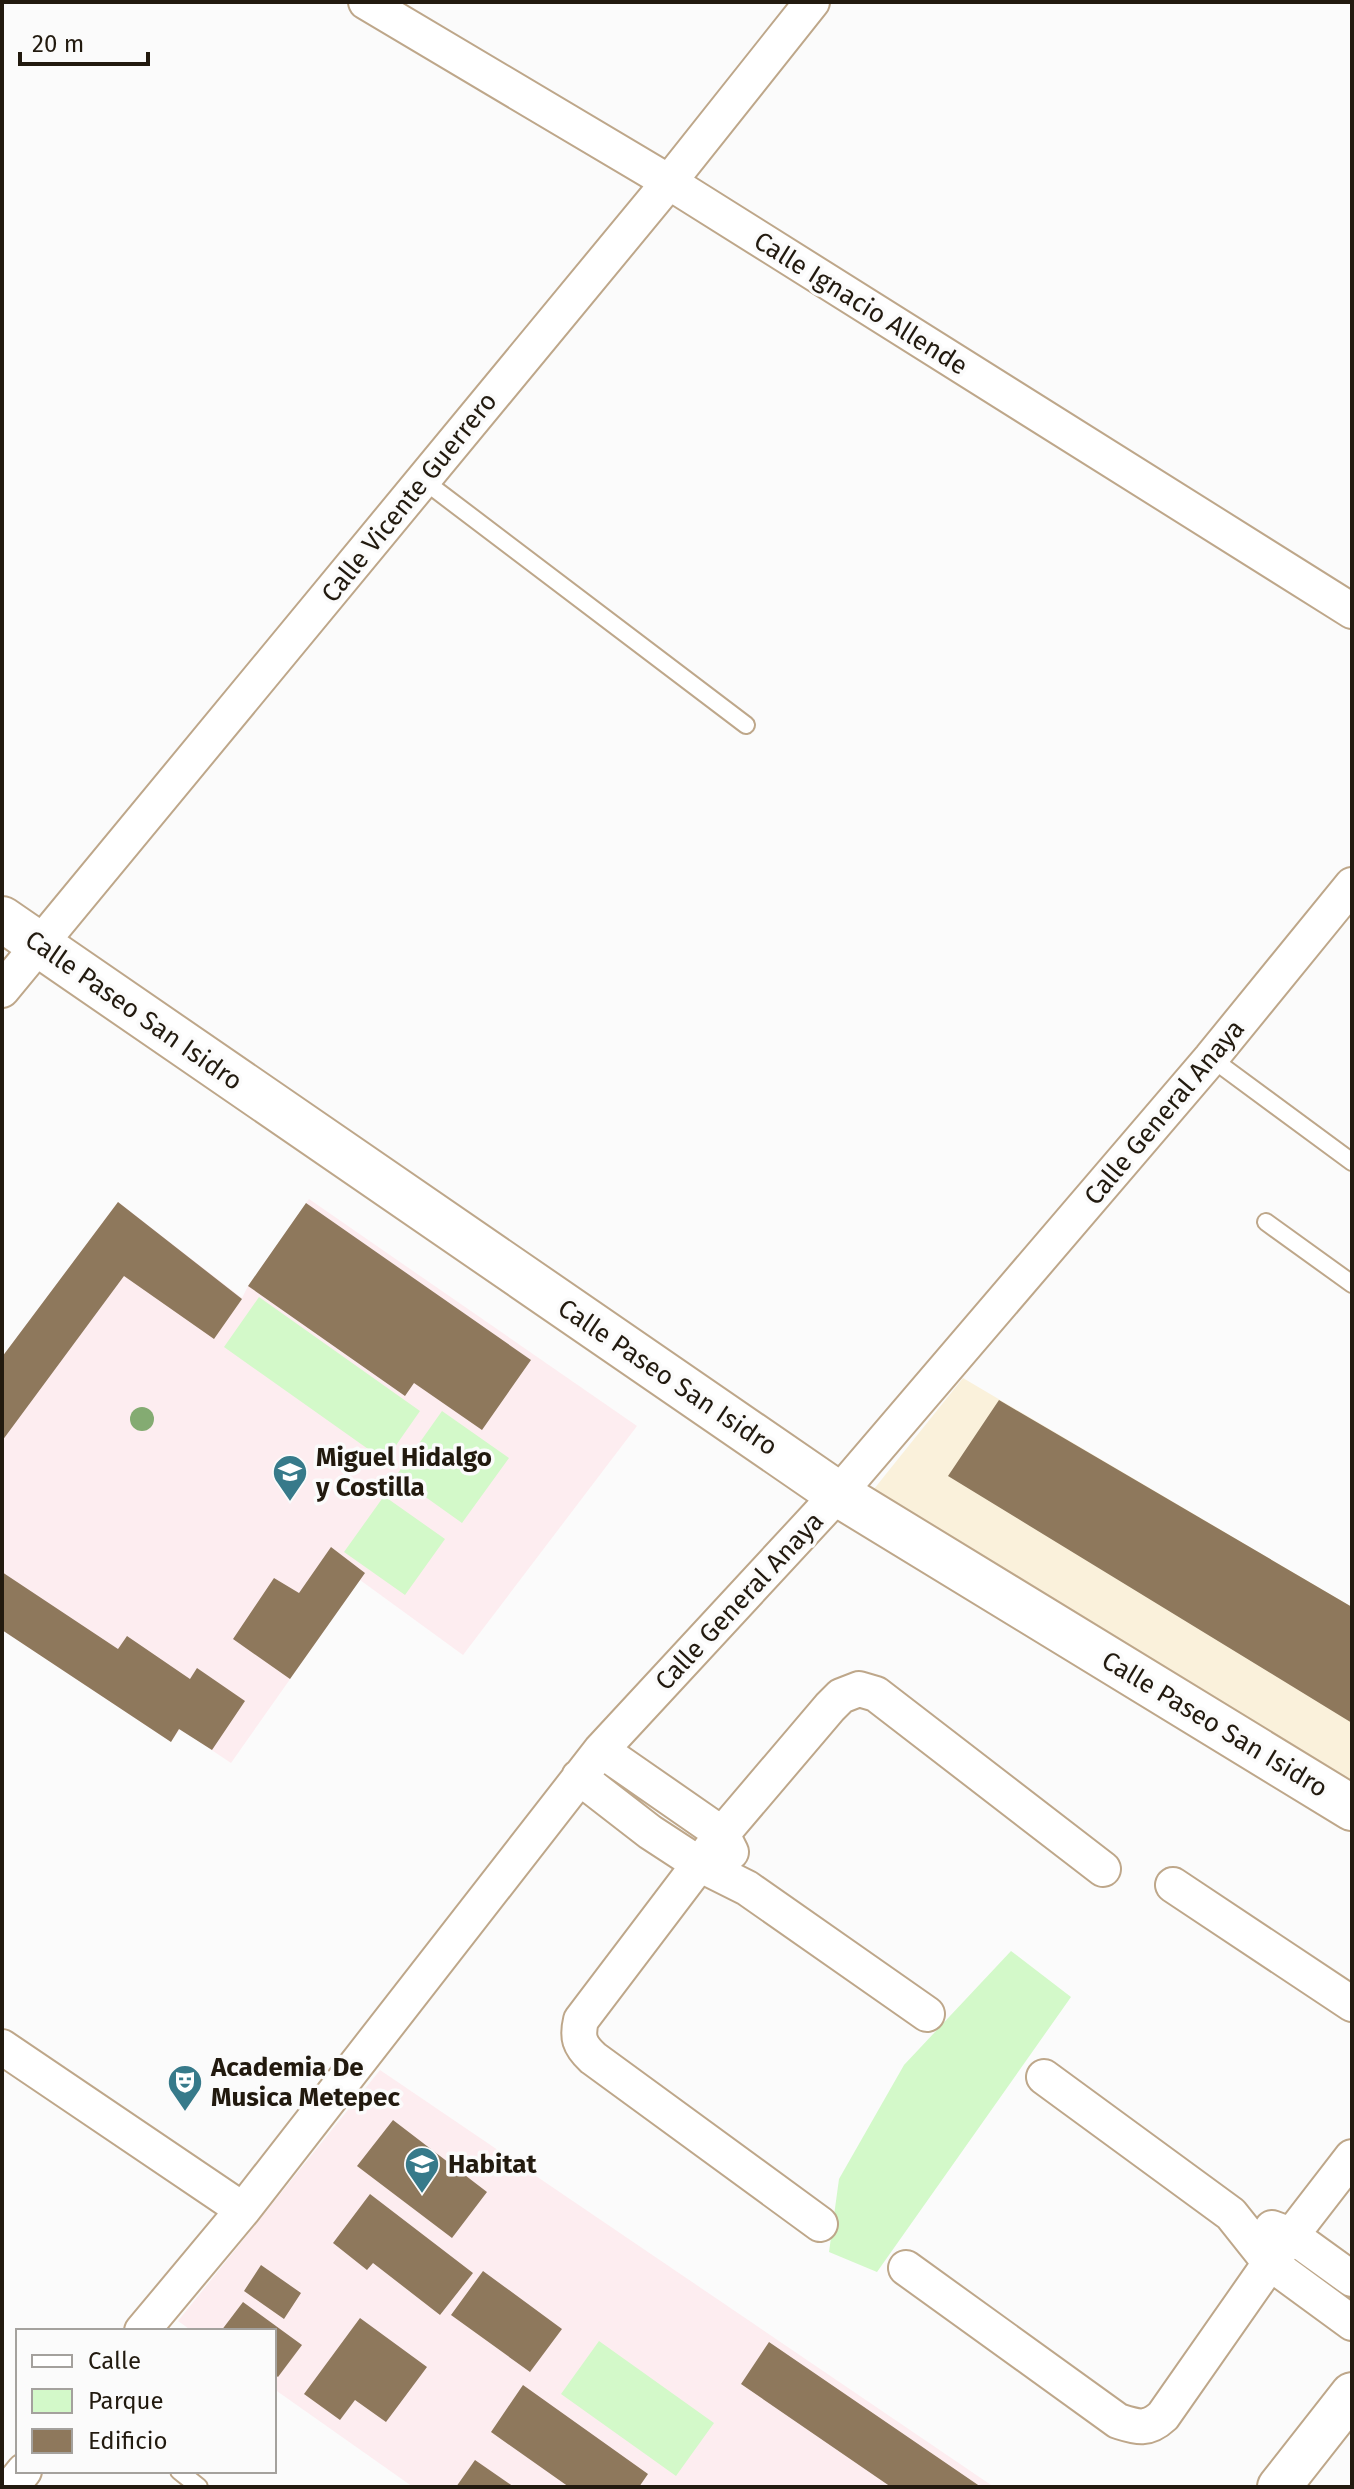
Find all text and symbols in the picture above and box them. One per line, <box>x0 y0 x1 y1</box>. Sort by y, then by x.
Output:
scale bar <box>20 16 148 66</box>
text: 20 m <box>32 30 84 58</box>
street label: Calle Ignacio Allende <box>748 225 973 382</box>
street label: Calle Vicente Guerrero <box>315 386 504 609</box>
street label: Calle Paseo San Isidro <box>19 924 248 1097</box>
street label: Calle General Anaya <box>1078 1013 1251 1211</box>
street label: Calle Paseo San Isidro <box>552 1292 783 1462</box>
place label: Miguel Hidalgo y Costilla <box>315 1442 492 1503</box>
school or university icon: Miguel Hidalgo y Costilla <box>271 1453 309 1503</box>
street label: Calle General Anaya <box>649 1506 830 1697</box>
street label: Calle Paseo San Isidro <box>1096 1645 1333 1804</box>
place label: Academia De Musica Metepec <box>210 2052 400 2113</box>
theatre icon: Academia De Musica Metepec <box>166 2063 204 2113</box>
school or university icon: Habitat <box>403 2145 441 2195</box>
place label: Habitat <box>448 2149 537 2180</box>
legend <box>16 2329 276 2473</box>
text: Calle <box>88 2347 141 2375</box>
text: Parque <box>88 2387 164 2415</box>
text: Edificio <box>88 2427 168 2455</box>

